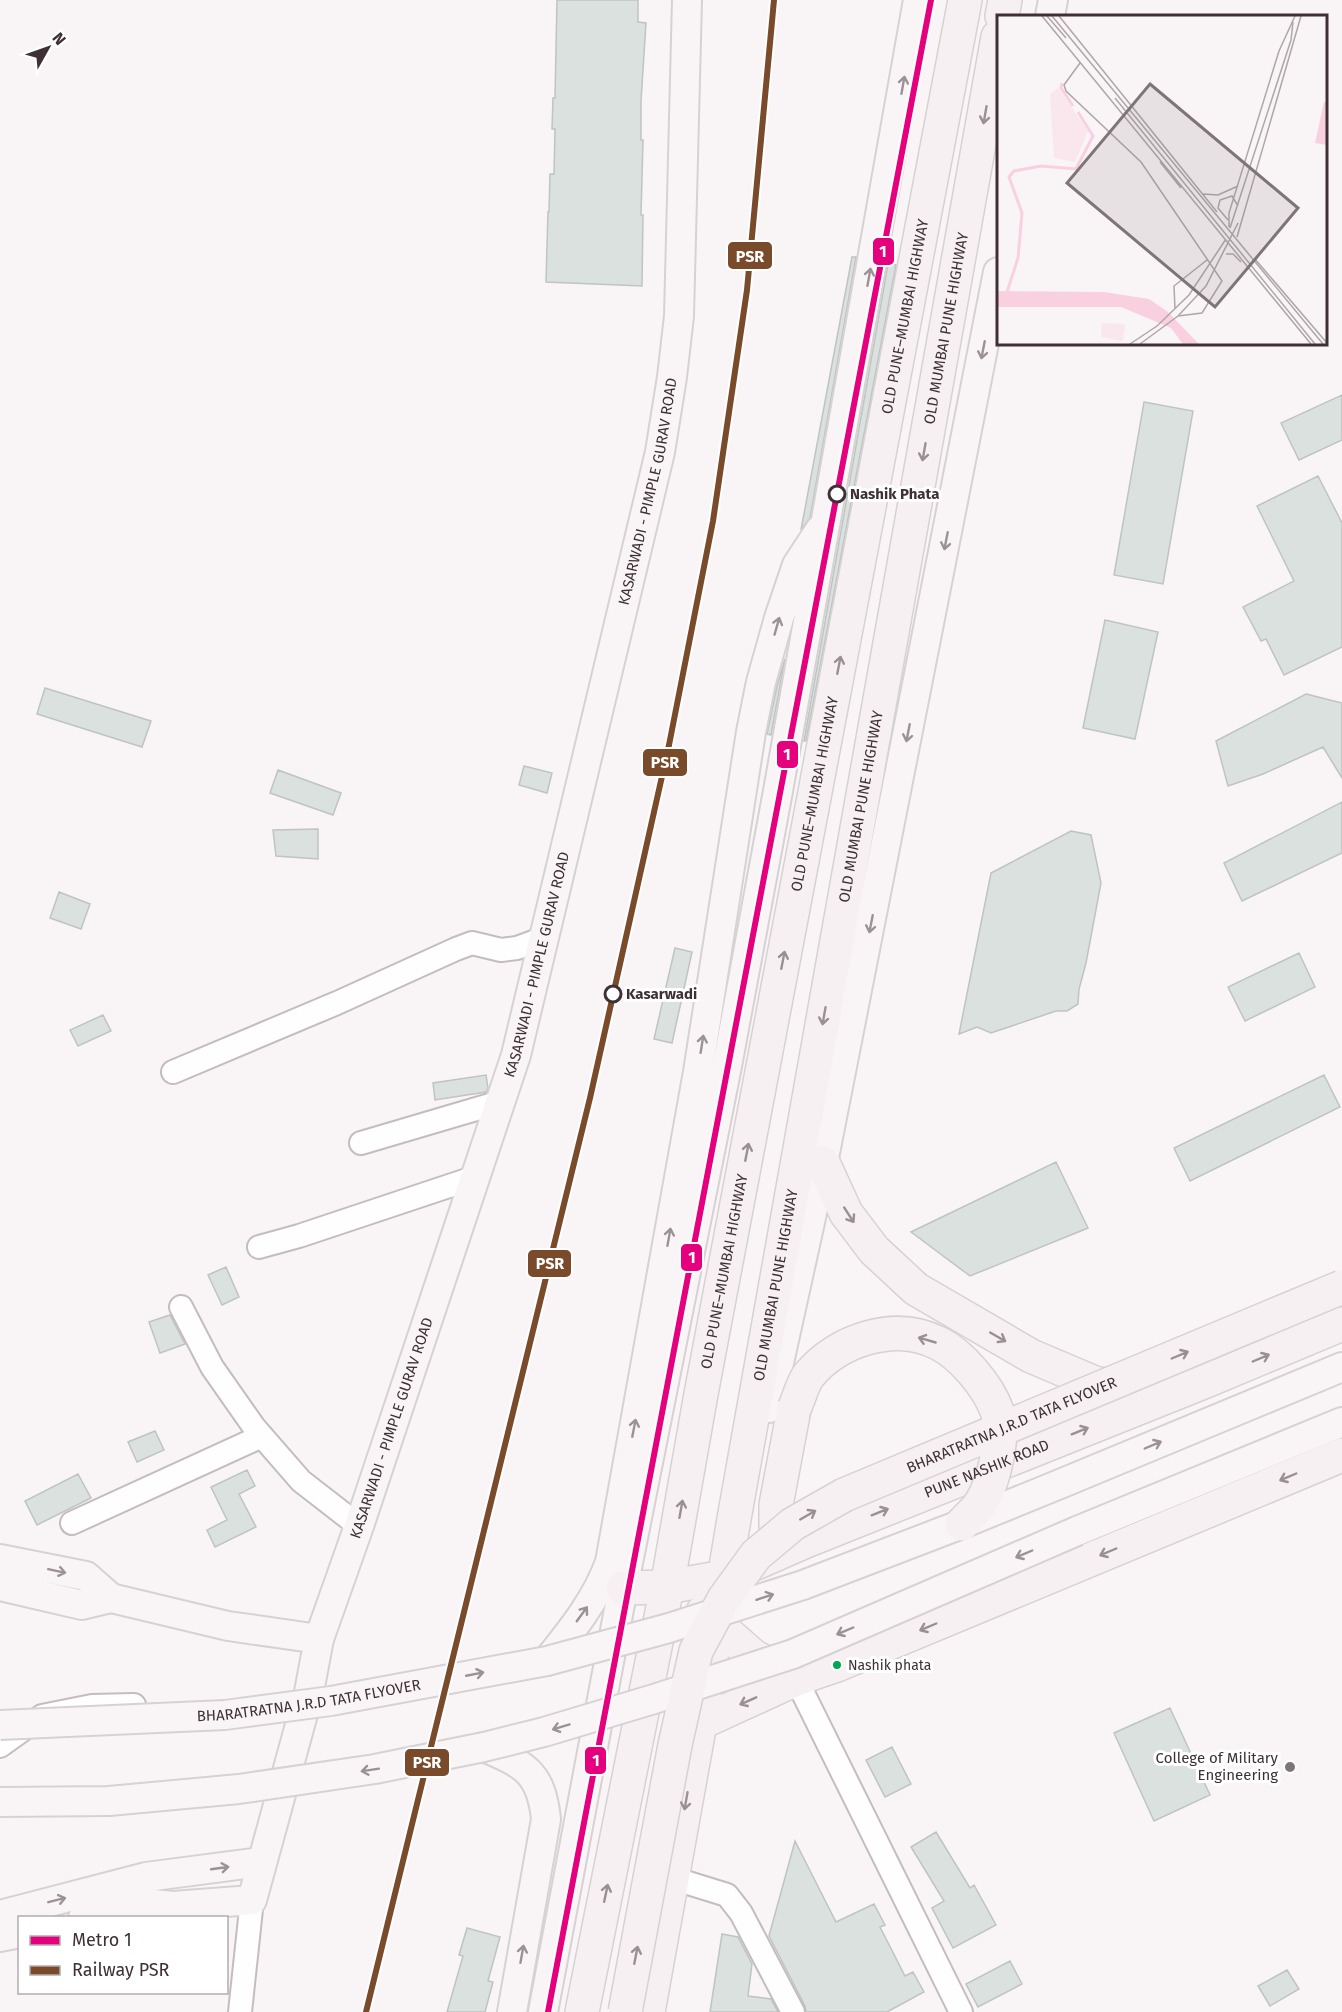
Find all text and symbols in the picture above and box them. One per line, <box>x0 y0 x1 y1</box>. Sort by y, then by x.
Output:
inset map <box>997 15 1327 345</box>
north arrow <box>18 18 78 78</box>
text: N <box>48 29 70 49</box>
one-way arrow <box>897 76 908 95</box>
one-way arrow <box>979 105 990 125</box>
street label: OLD PUNE–MUMBAI HIGHWAY <box>878 217 932 416</box>
street label: OLD MUMBAI PUNE HIGHWAY <box>920 230 972 426</box>
line badge: 1 <box>872 237 895 266</box>
line badge: PSR <box>727 241 773 270</box>
text: 1 <box>879 242 887 261</box>
text: PSR <box>736 247 764 266</box>
one-way arrow <box>864 268 875 287</box>
one-way arrow <box>977 340 988 359</box>
street label: KASARWADI - PIMPLE GURAV ROAD <box>615 377 681 607</box>
one-way arrow <box>919 442 930 461</box>
marker: Nashik Phata <box>828 485 846 503</box>
place label: Nashik Phata <box>850 485 939 503</box>
one-way arrow <box>940 531 951 551</box>
one-way arrow <box>772 617 783 636</box>
one-way arrow <box>834 656 845 676</box>
street label: OLD PUNE–MUMBAI HIGHWAY <box>787 694 842 893</box>
street label: OLD MUMBAI PUNE HIGHWAY <box>835 709 887 904</box>
one-way arrow <box>902 722 913 742</box>
line badge: 1 <box>776 740 799 769</box>
text: 1 <box>783 745 791 764</box>
line badge: PSR <box>642 748 688 777</box>
text: PSR <box>651 753 679 772</box>
street label: KASARWADI - PIMPLE GURAV ROAD <box>500 850 573 1080</box>
one-way arrow <box>864 914 876 933</box>
one-way arrow <box>778 951 789 971</box>
marker: Kasarwadi <box>604 985 622 1003</box>
place label: Kasarwadi <box>626 985 697 1003</box>
one-way arrow <box>818 1006 829 1026</box>
one-way arrow <box>697 1035 708 1055</box>
one-way arrow <box>742 1143 753 1162</box>
street label: OLD PUNE–MUMBAI HIGHWAY <box>697 1172 752 1371</box>
street label: OLD MUMBAI PUNE HIGHWAY <box>750 1187 802 1383</box>
one-way arrow <box>843 1206 855 1223</box>
one-way arrow <box>664 1227 675 1247</box>
line badge: 1 <box>680 1243 703 1272</box>
text: 1 <box>688 1248 696 1267</box>
line badge: PSR <box>527 1249 572 1278</box>
text: PSR <box>536 1254 564 1273</box>
street label: KASARWADI - PIMPLE GURAV ROAD <box>346 1315 437 1541</box>
one-way arrow <box>989 1331 1006 1343</box>
one-way arrow <box>918 1334 937 1345</box>
one-way arrow <box>1170 1349 1189 1360</box>
one-way arrow <box>1251 1352 1270 1363</box>
street label: BHARATRATNA J.R.D TATA FLYOVER <box>904 1373 1119 1477</box>
one-way arrow <box>629 1419 640 1439</box>
one-way arrow <box>1071 1425 1089 1436</box>
street label: PUNE NASHIK ROAD <box>922 1436 1052 1502</box>
one-way arrow <box>1143 1439 1161 1450</box>
one-way arrow <box>1279 1472 1298 1483</box>
one-way arrow <box>676 1499 687 1519</box>
one-way arrow <box>870 1505 888 1516</box>
one-way arrow <box>799 1509 817 1520</box>
one-way arrow <box>1099 1547 1118 1558</box>
one-way arrow <box>1015 1549 1033 1560</box>
one-way arrow <box>48 1565 67 1577</box>
one-way arrow <box>755 1591 774 1602</box>
one-way arrow <box>576 1607 589 1623</box>
one-way arrow <box>919 1622 938 1633</box>
one-way arrow <box>836 1626 854 1637</box>
place label: Nashik phata <box>848 1657 931 1674</box>
marker: Nashik phata <box>831 1659 843 1671</box>
one-way arrow <box>465 1668 484 1679</box>
street label: BHARATRATNA J.R.D TATA FLYOVER <box>196 1676 422 1725</box>
one-way arrow <box>740 1696 758 1708</box>
one-way arrow <box>551 1722 570 1733</box>
line badge: 1 <box>584 1746 607 1775</box>
line badge: PSR <box>404 1748 450 1777</box>
place label: College of Military Engineering <box>1156 1749 1279 1784</box>
text: 1 <box>592 1751 600 1770</box>
text: PSR <box>413 1753 441 1772</box>
marker: College of Military Engineering <box>1283 1760 1297 1774</box>
one-way arrow <box>361 1764 381 1775</box>
one-way arrow <box>680 1791 691 1811</box>
one-way arrow <box>210 1862 230 1873</box>
one-way arrow <box>601 1884 612 1903</box>
one-way arrow <box>47 1894 66 1906</box>
legend <box>18 1916 228 1994</box>
text: Metro 1 <box>72 1929 132 1951</box>
one-way arrow <box>517 1945 528 1965</box>
one-way arrow <box>630 1945 641 1965</box>
text: Railway PSR <box>72 1959 170 1981</box>

